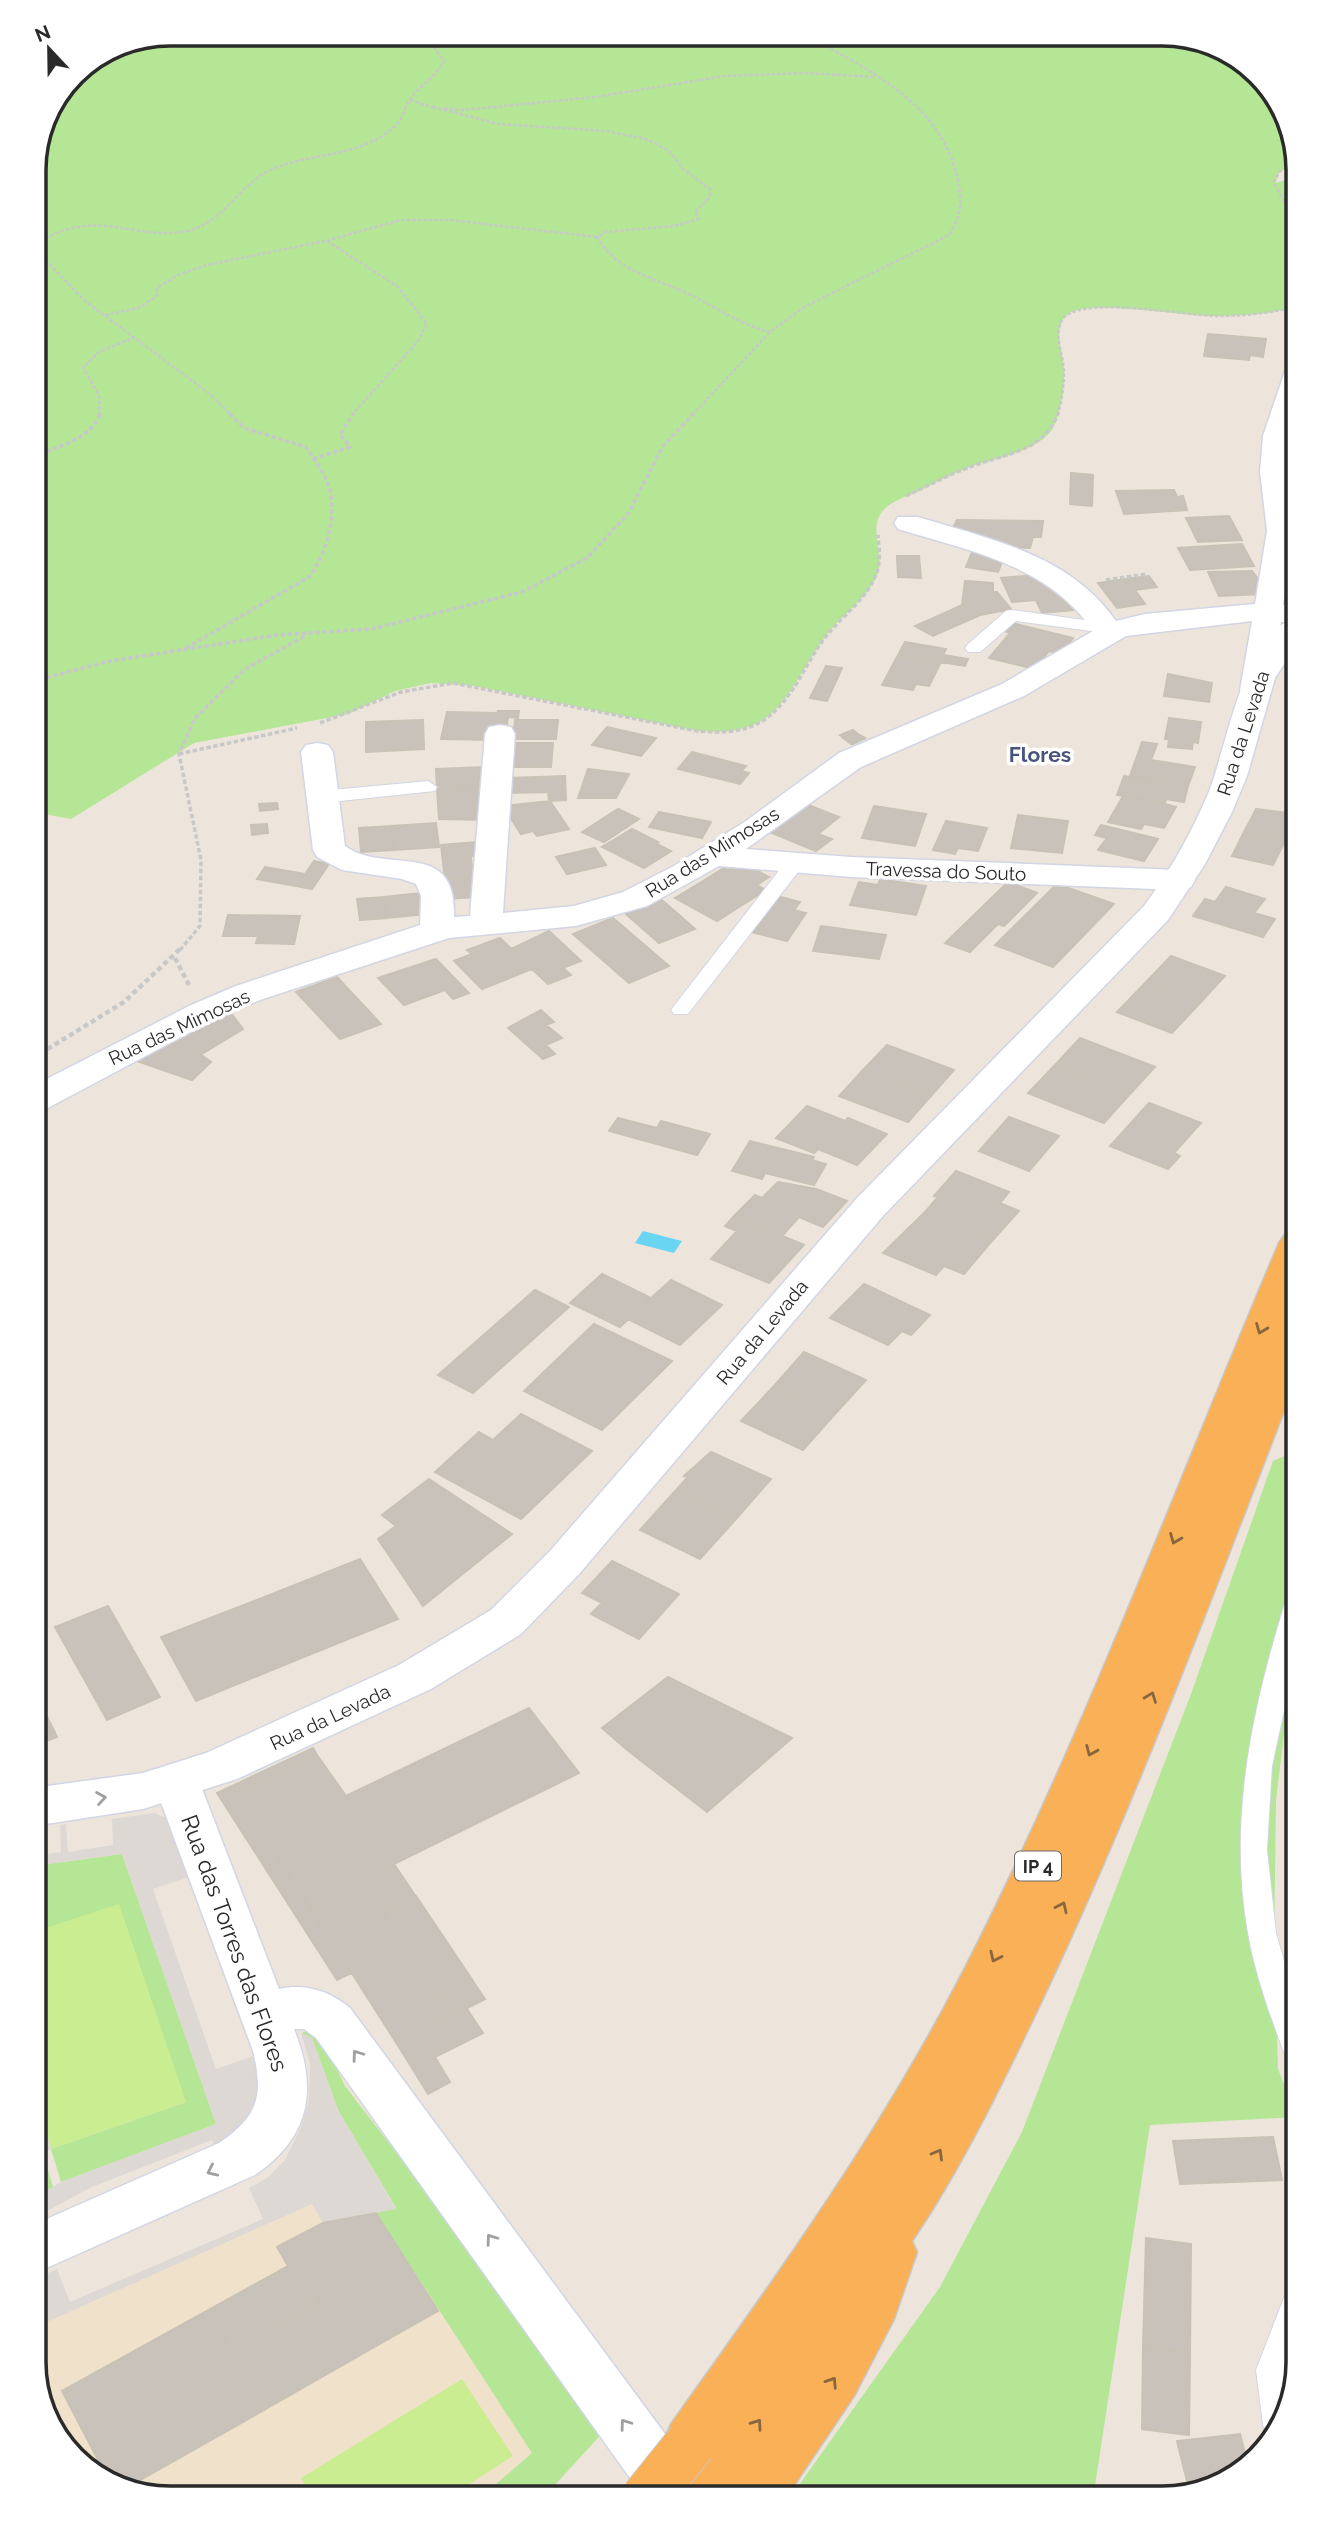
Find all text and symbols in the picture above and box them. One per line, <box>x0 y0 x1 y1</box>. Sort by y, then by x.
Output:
north arrow <box>14 14 84 84</box>
text: N <box>32 20 53 46</box>
street label: Rua da Levada <box>1212 668 1274 798</box>
district label: Flores <box>1009 742 1071 767</box>
street label: Rua das Mimosas <box>641 802 783 902</box>
street label: Travessa do Souto <box>865 857 1027 885</box>
street label: Rua das Mimosas <box>105 985 253 1069</box>
street label: Rua da Levada <box>712 1275 812 1389</box>
one-way arrow <box>1255 1321 1269 1334</box>
one-way arrow <box>1170 1533 1184 1545</box>
street label: Rua da Levada <box>266 1680 394 1754</box>
one-way arrow <box>1142 1692 1156 1704</box>
one-way arrow <box>1085 1743 1099 1756</box>
one-way arrow <box>95 1791 107 1806</box>
street label: Rua das Torres das Flores <box>176 1811 294 2075</box>
road number: IP 4 <box>1015 1852 1061 1880</box>
one-way arrow <box>1054 1902 1068 1914</box>
one-way arrow <box>989 1950 1003 1962</box>
one-way arrow <box>353 2051 366 2063</box>
one-way arrow <box>929 2148 942 2161</box>
one-way arrow <box>207 2163 219 2177</box>
one-way arrow <box>487 2235 499 2247</box>
one-way arrow <box>824 2377 837 2390</box>
one-way arrow <box>621 2419 633 2431</box>
one-way arrow <box>749 2419 761 2432</box>

